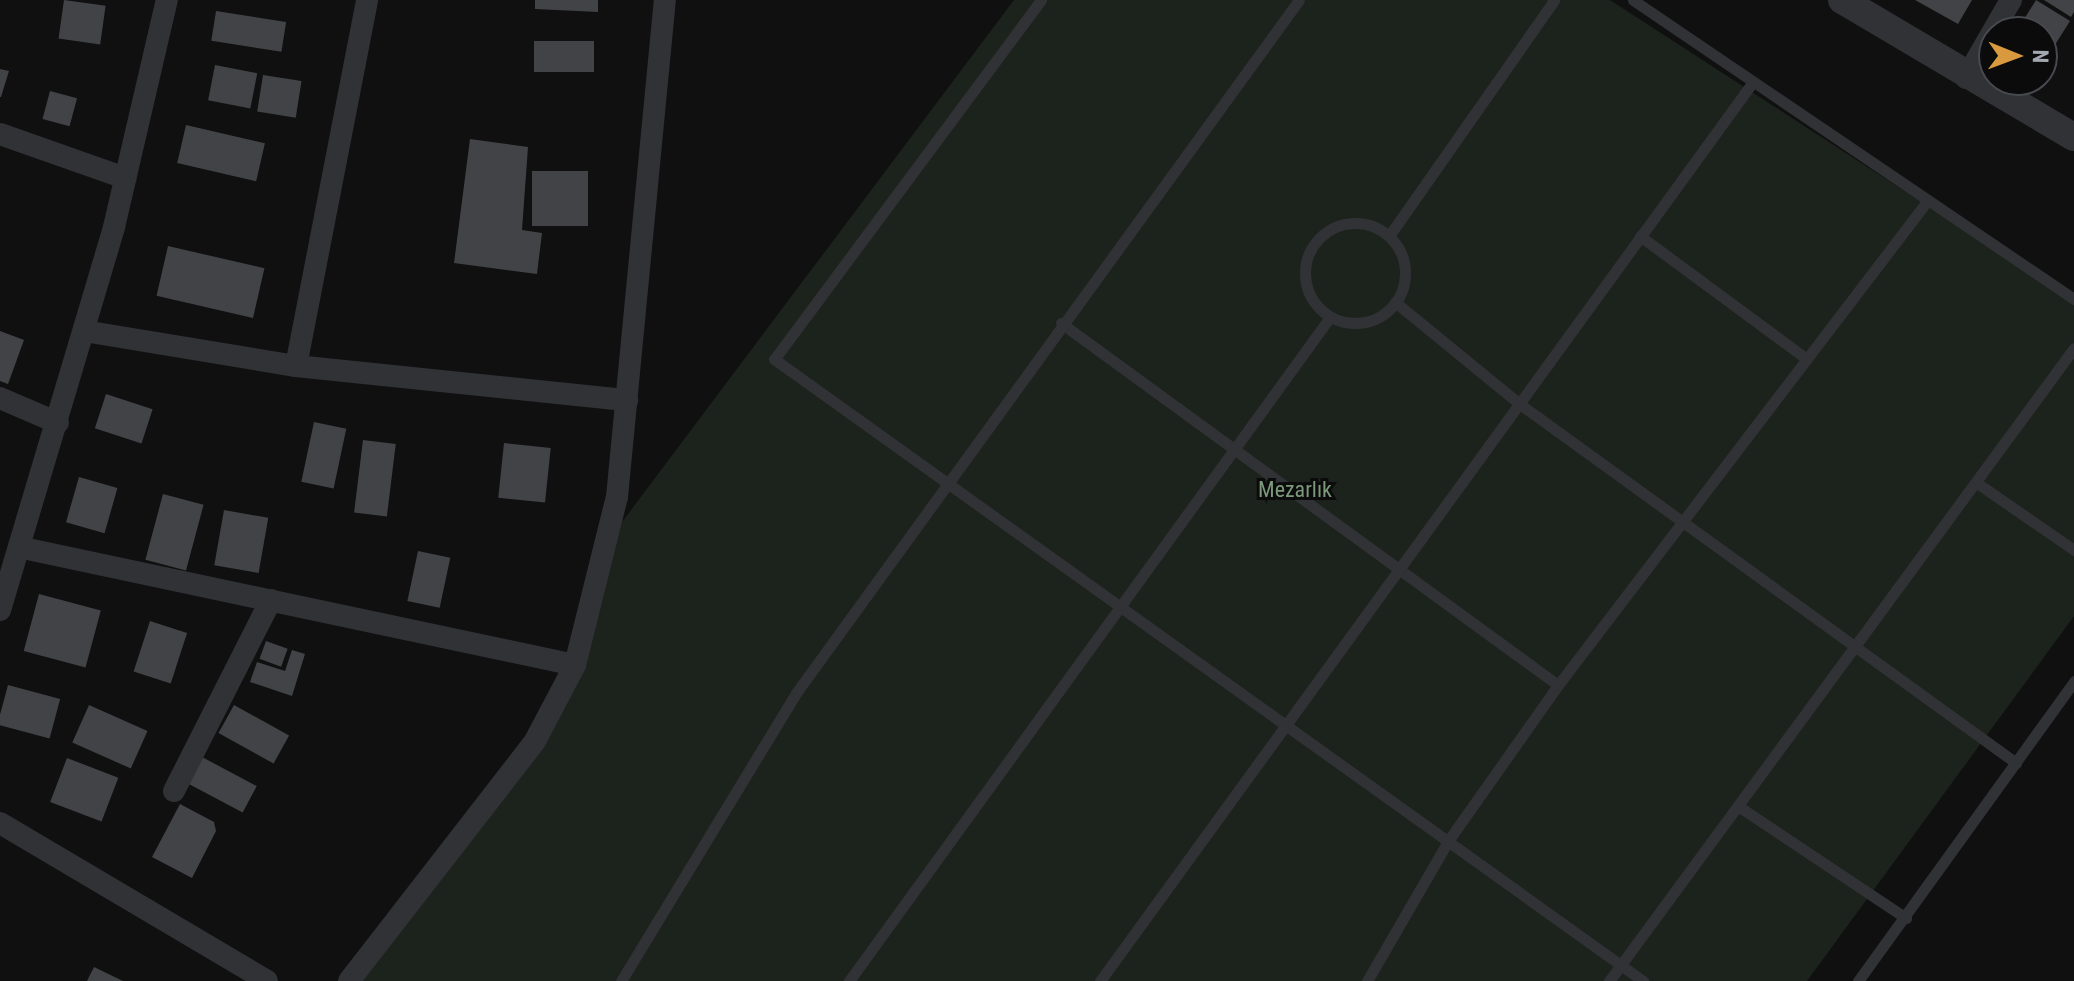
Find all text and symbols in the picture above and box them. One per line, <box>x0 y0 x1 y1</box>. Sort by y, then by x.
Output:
north arrow <box>1978 16 2058 96</box>
text: N <box>2028 49 2053 63</box>
park label: Mezarlık <box>1258 477 1332 503</box>

